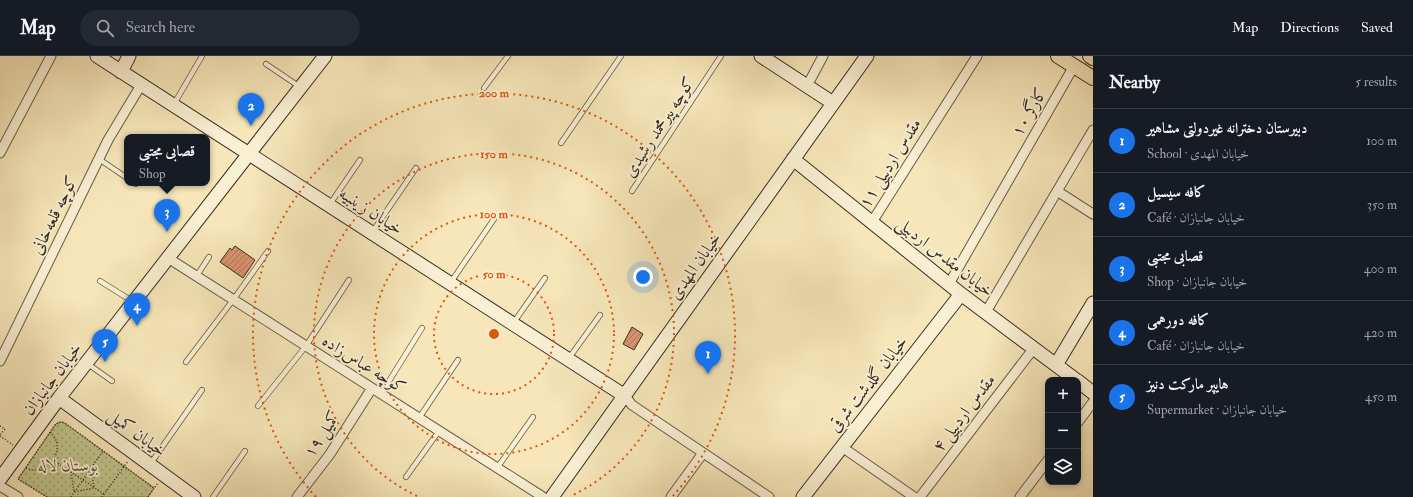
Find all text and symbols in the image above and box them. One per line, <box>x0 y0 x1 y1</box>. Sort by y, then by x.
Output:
search box <box>80 10 360 46</box>
text: Map <box>20 16 56 40</box>
icon: search <box>94 17 116 39</box>
text: Search here <box>126 18 195 37</box>
text: Map <box>1232 19 1258 36</box>
text: Directions <box>1280 19 1339 36</box>
text: Saved <box>1361 19 1393 36</box>
text: Nearby <box>1109 72 1160 93</box>
street label: کوچه پیرمحمد رشیدی <box>619 73 701 182</box>
text: 5 results <box>1355 74 1397 90</box>
street label: کارگر ۱۰ <box>1006 83 1051 140</box>
text: 200 m <box>479 86 510 101</box>
pin: 2 <box>238 93 264 126</box>
street label: مقدس اردبیلی ۱۱ <box>854 114 927 213</box>
text: دبیرستان دخترانه غیردولتی مشاهیر <box>1147 119 1308 138</box>
text: 1 <box>1120 133 1124 149</box>
text: 100 m <box>1366 133 1397 149</box>
popup <box>124 134 210 186</box>
text: قصابی مجتبی <box>139 142 195 161</box>
text: School · خیابان المهدی <box>1147 146 1249 162</box>
text: 150 m <box>480 147 508 162</box>
text: Shop <box>139 166 166 182</box>
street label: کوچه قلعه‌خانی <box>26 172 83 258</box>
street label: خیابان زینبیه <box>335 183 407 239</box>
text: کافه سیسیل <box>1147 183 1206 202</box>
text: 2 <box>1119 197 1125 213</box>
text: 350 m <box>1367 197 1397 213</box>
pin: 3 <box>154 199 180 232</box>
text: 100 m <box>480 207 509 222</box>
text: Café · خیابان جانبازان <box>1147 210 1245 226</box>
street label: خیابان مقدس اردبیلی <box>891 213 998 303</box>
street label: خیابان المهدی <box>664 228 726 304</box>
text: قصابی مجتبی <box>1147 247 1204 266</box>
text: 3 <box>1120 261 1125 277</box>
text: 400 m <box>1364 261 1397 277</box>
text: 50 m <box>482 267 506 282</box>
your location <box>633 267 653 287</box>
text: Shop · خیابان جانبازان <box>1147 274 1247 290</box>
pin: 4 <box>124 293 150 326</box>
text: کافه دورهمی <box>1147 311 1209 330</box>
text: 4 <box>1118 325 1126 341</box>
text: 420 m <box>1364 325 1397 341</box>
centre of rings <box>487 327 501 341</box>
pin: 5 <box>92 329 118 362</box>
street label: کوچه عباس‌زاده <box>318 330 410 399</box>
street label: خیابان گلدشت شرقی <box>824 332 913 437</box>
text: Café · خیابان جانبازان <box>1147 338 1245 354</box>
street label: خیابان جانبازان <box>18 339 86 419</box>
pin: 1 <box>695 341 721 374</box>
street label: مقدس اردبیلی ۴ <box>928 370 1002 457</box>
text: هایپر مارکت دنیز <box>1147 375 1229 394</box>
map controls <box>1045 377 1081 485</box>
button: + <box>1045 377 1081 413</box>
text: 5 <box>1119 389 1125 405</box>
text: 450 m <box>1365 389 1397 405</box>
text: Supermarket · خیابان جانبازان <box>1147 402 1287 418</box>
street label: خیابان کمیل <box>103 405 171 462</box>
street label: کمیل ۱۹ <box>299 407 346 462</box>
button: − <box>1045 413 1081 449</box>
button: layers <box>1045 449 1081 485</box>
park label: بوستان لاله <box>38 455 99 476</box>

